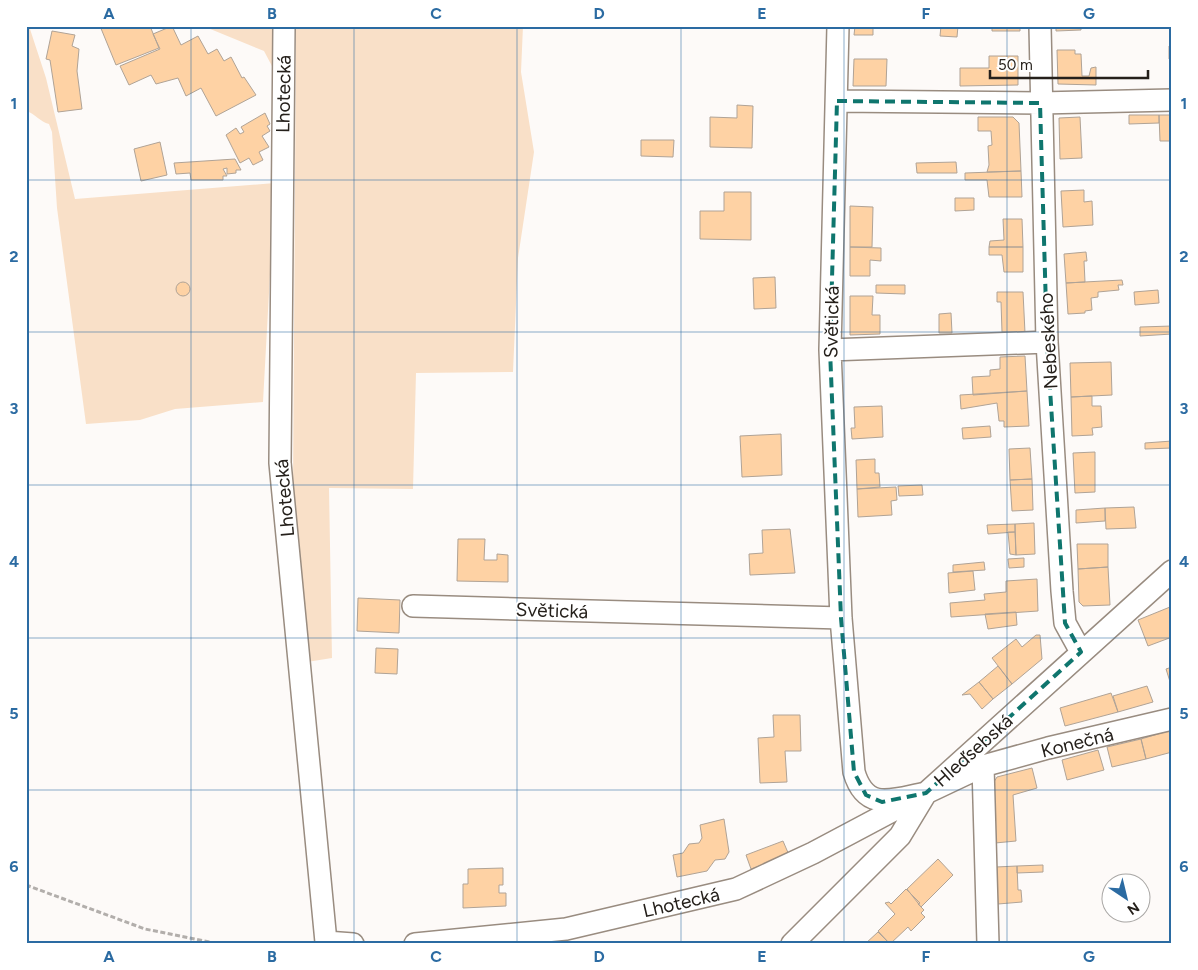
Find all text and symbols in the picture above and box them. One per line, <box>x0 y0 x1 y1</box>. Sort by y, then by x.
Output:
text: A <box>103 4 115 23</box>
text: B <box>267 4 277 23</box>
text: C <box>430 4 442 23</box>
text: D <box>593 4 605 23</box>
text: E <box>757 4 767 23</box>
text: F <box>922 4 931 23</box>
text: G <box>1083 4 1095 23</box>
scale bar <box>990 48 1148 80</box>
street label: Lhotecká <box>271 55 296 133</box>
text: 50 m <box>998 56 1033 74</box>
text: 1 <box>11 94 17 113</box>
text: 1 <box>1181 94 1187 113</box>
text: 2 <box>9 247 19 266</box>
text: 2 <box>1179 247 1189 266</box>
street label: Světická <box>819 286 844 358</box>
street label: Nebeského <box>1034 292 1063 390</box>
text: 3 <box>10 399 19 418</box>
text: 3 <box>1180 399 1189 418</box>
street label: Lhotecká <box>270 458 299 538</box>
text: 4 <box>9 552 19 571</box>
text: 4 <box>1179 552 1189 571</box>
street label: Světická <box>515 598 589 623</box>
text: 5 <box>9 704 19 723</box>
text: 5 <box>1179 704 1189 723</box>
street label: Hleďsebská <box>929 709 1017 792</box>
street label: Konečná <box>1038 722 1116 763</box>
text: 6 <box>9 857 19 876</box>
text: 6 <box>1179 857 1189 876</box>
north arrow <box>1100 872 1150 922</box>
street label: Lhotecká <box>641 883 722 922</box>
text: N <box>1124 898 1142 918</box>
text: A <box>103 947 115 966</box>
text: B <box>267 947 277 966</box>
text: C <box>430 947 442 966</box>
text: D <box>593 947 605 966</box>
text: E <box>757 947 767 966</box>
text: F <box>922 947 931 966</box>
text: G <box>1083 947 1095 966</box>

